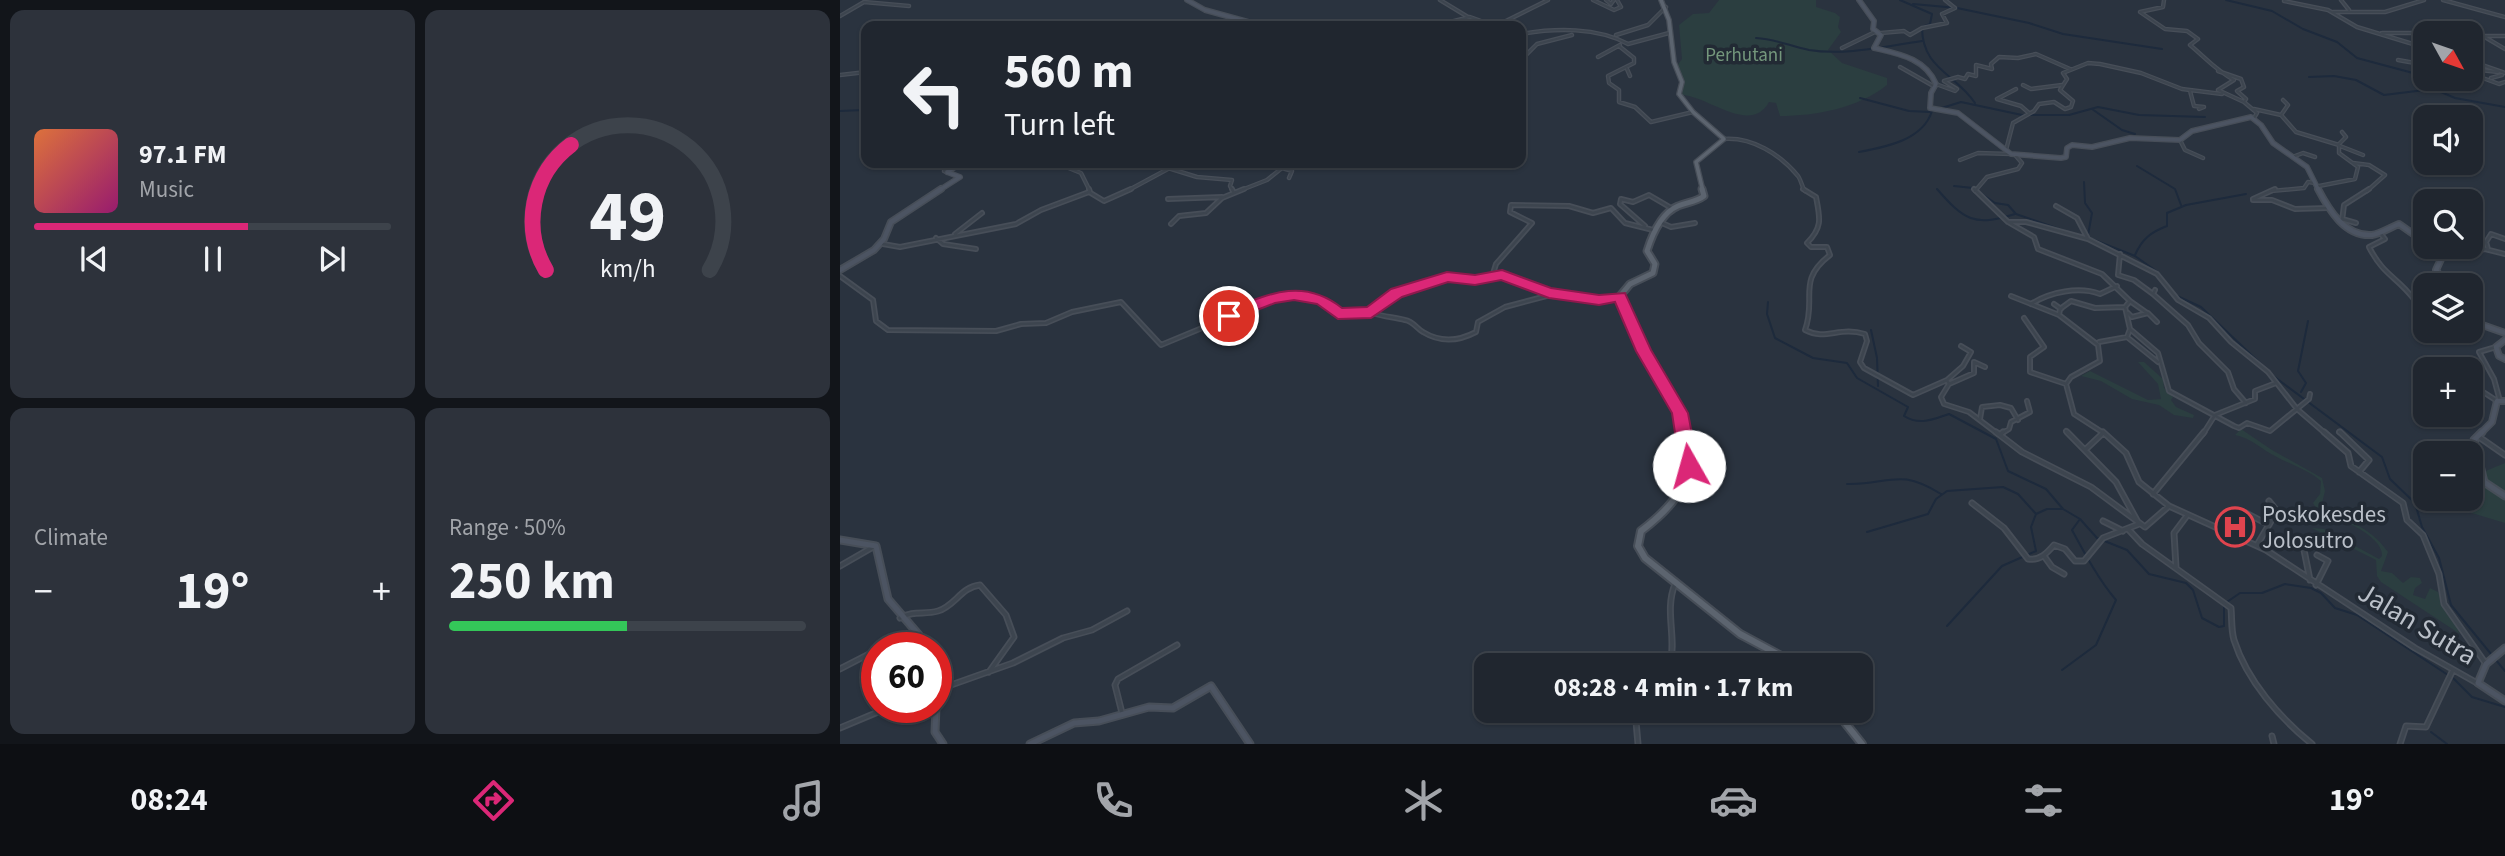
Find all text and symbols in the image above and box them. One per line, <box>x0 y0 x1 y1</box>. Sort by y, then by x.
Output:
north arrow <box>2413 21 2483 91</box>
map controls <box>2413 21 2483 511</box>
text: 560 m <box>1004 37 1133 107</box>
park label: Perhutani <box>1705 42 1783 69</box>
icon: left <box>889 49 980 140</box>
text: Turn left <box>1004 102 1115 148</box>
button: sound <box>2413 105 2483 175</box>
text: 97.1 FM <box>139 136 227 173</box>
text: 49 <box>589 165 666 269</box>
text: Music <box>139 173 194 206</box>
button: search <box>2413 189 2483 259</box>
icon: previous <box>75 240 113 278</box>
icon: pause <box>194 240 232 278</box>
icon: next <box>313 240 351 278</box>
text: km/h <box>600 251 655 287</box>
button: layers <box>2413 273 2483 343</box>
pin <box>1199 286 1259 346</box>
icon: arrive <box>1210 297 1248 335</box>
button: + <box>2413 357 2483 427</box>
position arrow <box>1652 429 1726 503</box>
button: − <box>2413 441 2483 511</box>
place label: Poskokesdes Jolosutro <box>2262 498 2386 557</box>
hospital icon: Poskokesdes Jolosutro <box>2214 506 2256 548</box>
text: Range · 50% <box>449 511 566 544</box>
text: Climate <box>34 521 108 554</box>
text: 250 km <box>449 545 615 619</box>
text: 19° <box>176 555 249 629</box>
text: − <box>34 565 53 619</box>
text: + <box>372 565 391 619</box>
street label: Jalan Sutra <box>2350 573 2485 675</box>
speed limit sign: 60 <box>861 632 952 723</box>
text: 08:28 · 4 min · 1.7 km <box>1554 669 1793 706</box>
icon: directions <box>469 776 518 825</box>
icon: music <box>779 776 828 825</box>
icon: phone <box>1089 776 1138 825</box>
icon: climate <box>1399 776 1448 825</box>
icon: car <box>1709 776 1758 825</box>
icon: filters <box>2019 776 2068 825</box>
text: 08:24 <box>131 777 208 823</box>
text: 19° <box>2329 777 2374 823</box>

